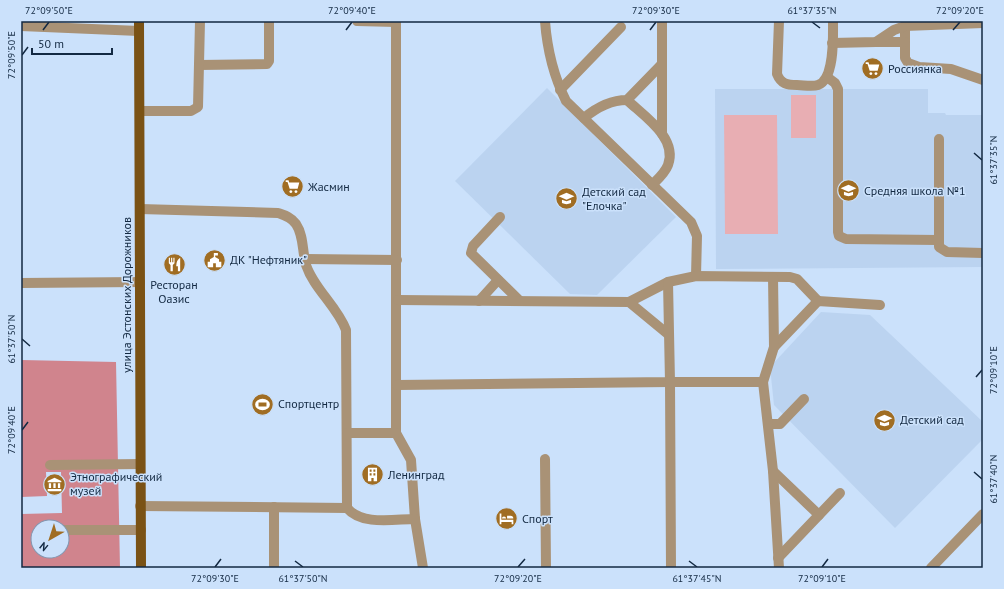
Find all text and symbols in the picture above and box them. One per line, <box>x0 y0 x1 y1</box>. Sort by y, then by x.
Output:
text: 72°09'50"E <box>25 4 73 17</box>
text: 72°09'40"E <box>328 4 376 17</box>
text: 72°09'30"E <box>632 4 680 17</box>
text: 61°37'35"N <box>787 4 837 17</box>
text: 72°09'20"E <box>936 4 984 17</box>
scale bar <box>32 30 112 56</box>
text: 72°09'50"E <box>5 31 18 79</box>
text: 50 m <box>38 36 64 51</box>
supermarket icon: Россиянка <box>859 56 885 82</box>
place label: Россиянка <box>888 61 942 76</box>
text: 61°37'35"N <box>987 135 1000 185</box>
supermarket icon: Жасмин <box>280 174 306 200</box>
school or university icon: Средняя школа №1 <box>836 178 862 204</box>
place label: Жасмин <box>307 179 350 194</box>
place label: Средняя школа №1 <box>864 183 966 198</box>
place label: Детский сад "Елочка" <box>582 184 646 213</box>
school or university icon: Детский сад "Елочка" <box>553 186 579 212</box>
street label: улица Эстонских Дорожников <box>119 217 134 373</box>
public building icon: ДК "Нефтяник" <box>202 247 228 273</box>
restaurant icon: Ресторан Оазис <box>161 251 187 277</box>
place label: ДК "Нефтяник" <box>230 252 307 267</box>
place label: Ресторан Оазис <box>150 277 198 306</box>
text: 61°37'50"N <box>5 314 18 364</box>
text: 72°09'10"E <box>987 346 1000 394</box>
sports icon: Спортцентр <box>249 391 275 417</box>
place label: Спортцентр <box>278 396 339 411</box>
text: 72°09'40"E <box>5 406 18 454</box>
school or university icon: Детский сад <box>872 407 898 433</box>
place label: Детский сад <box>900 412 964 427</box>
text: 61°37'40"N <box>987 454 1000 504</box>
building icon: Ленинград <box>360 462 386 488</box>
place label: Ленинград <box>387 467 445 482</box>
place label: Этнографический музей <box>70 469 162 498</box>
museum icon: Этнографический музей <box>41 471 67 497</box>
hotel icon: Спорт <box>493 506 519 532</box>
place label: Спорт <box>522 511 553 526</box>
north arrow <box>30 519 70 559</box>
text: N <box>36 539 51 554</box>
text: 72°09'30"E <box>191 572 239 585</box>
text: 61°37'50"N <box>278 572 328 585</box>
text: 72°09'20"E <box>494 572 542 585</box>
text: 61°37'45"N <box>672 572 722 585</box>
text: 72°09'10"E <box>798 572 846 585</box>

